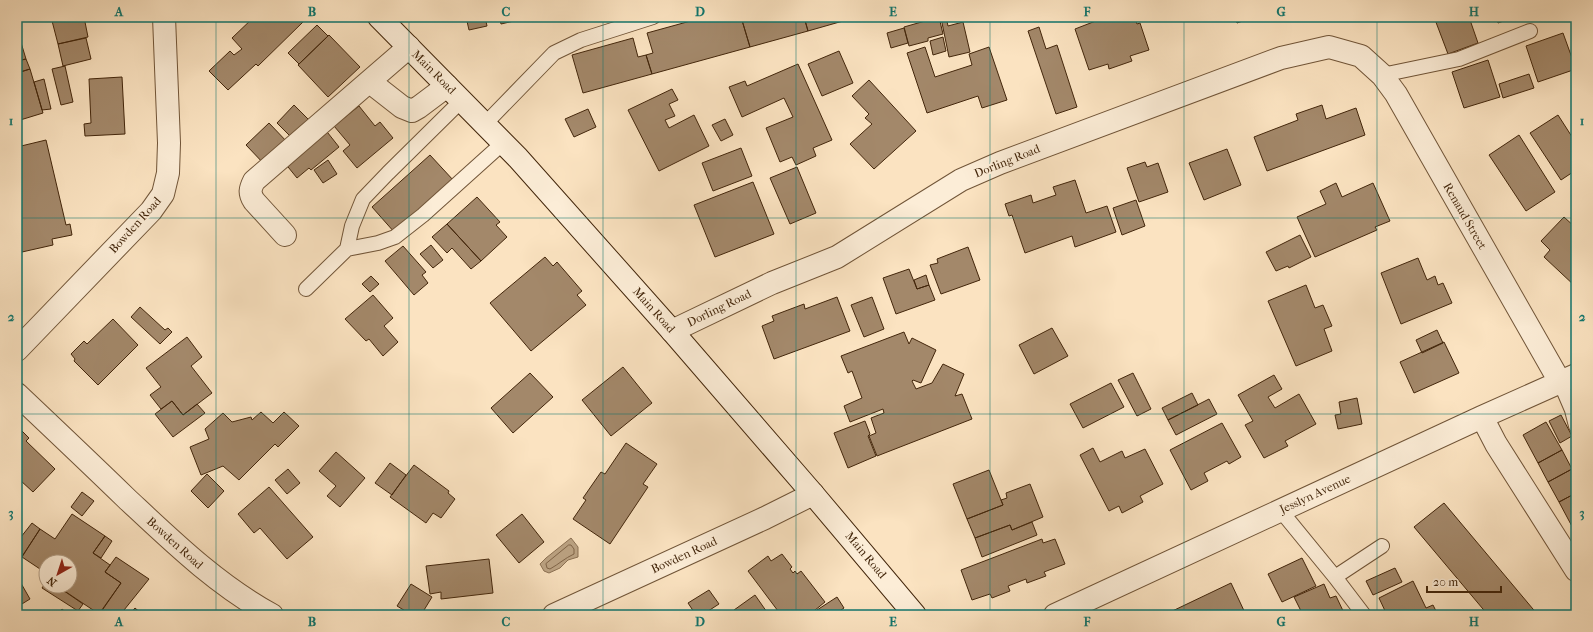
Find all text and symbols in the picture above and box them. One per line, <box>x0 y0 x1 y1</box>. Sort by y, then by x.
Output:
text: A <box>114 4 124 19</box>
text: B <box>308 4 317 19</box>
text: C <box>502 4 511 19</box>
text: D <box>695 4 705 19</box>
text: E <box>889 4 897 19</box>
text: F <box>1083 4 1091 19</box>
text: G <box>1276 4 1286 19</box>
text: H <box>1469 4 1480 19</box>
street label: Main Road <box>409 47 459 97</box>
text: 1 <box>9 113 14 128</box>
text: 1 <box>1580 113 1585 128</box>
street label: Dorling Road <box>972 141 1042 181</box>
street label: Renaud Street <box>1440 180 1490 252</box>
street label: Bowden Road <box>106 194 164 256</box>
street label: Main Road <box>630 284 678 336</box>
street label: Dorling Road <box>685 286 754 330</box>
text: 2 <box>8 309 15 324</box>
text: 2 <box>1579 309 1586 324</box>
street label: Jesslyn Avenue <box>1276 471 1353 517</box>
text: 3 <box>8 505 14 521</box>
text: 3 <box>1579 505 1585 521</box>
street label: Bowden Road <box>144 514 206 572</box>
street label: Main Road <box>843 529 890 581</box>
street label: Bowden Road <box>649 533 720 576</box>
north arrow <box>38 554 78 594</box>
scale bar <box>1427 568 1501 594</box>
text: N <box>44 573 59 589</box>
text: 20 m <box>1433 575 1458 589</box>
text: A <box>114 614 124 629</box>
text: B <box>308 614 317 629</box>
text: C <box>502 614 511 629</box>
text: D <box>695 614 705 629</box>
text: E <box>889 614 897 629</box>
text: F <box>1083 614 1091 629</box>
text: G <box>1276 614 1286 629</box>
text: H <box>1469 614 1480 629</box>

